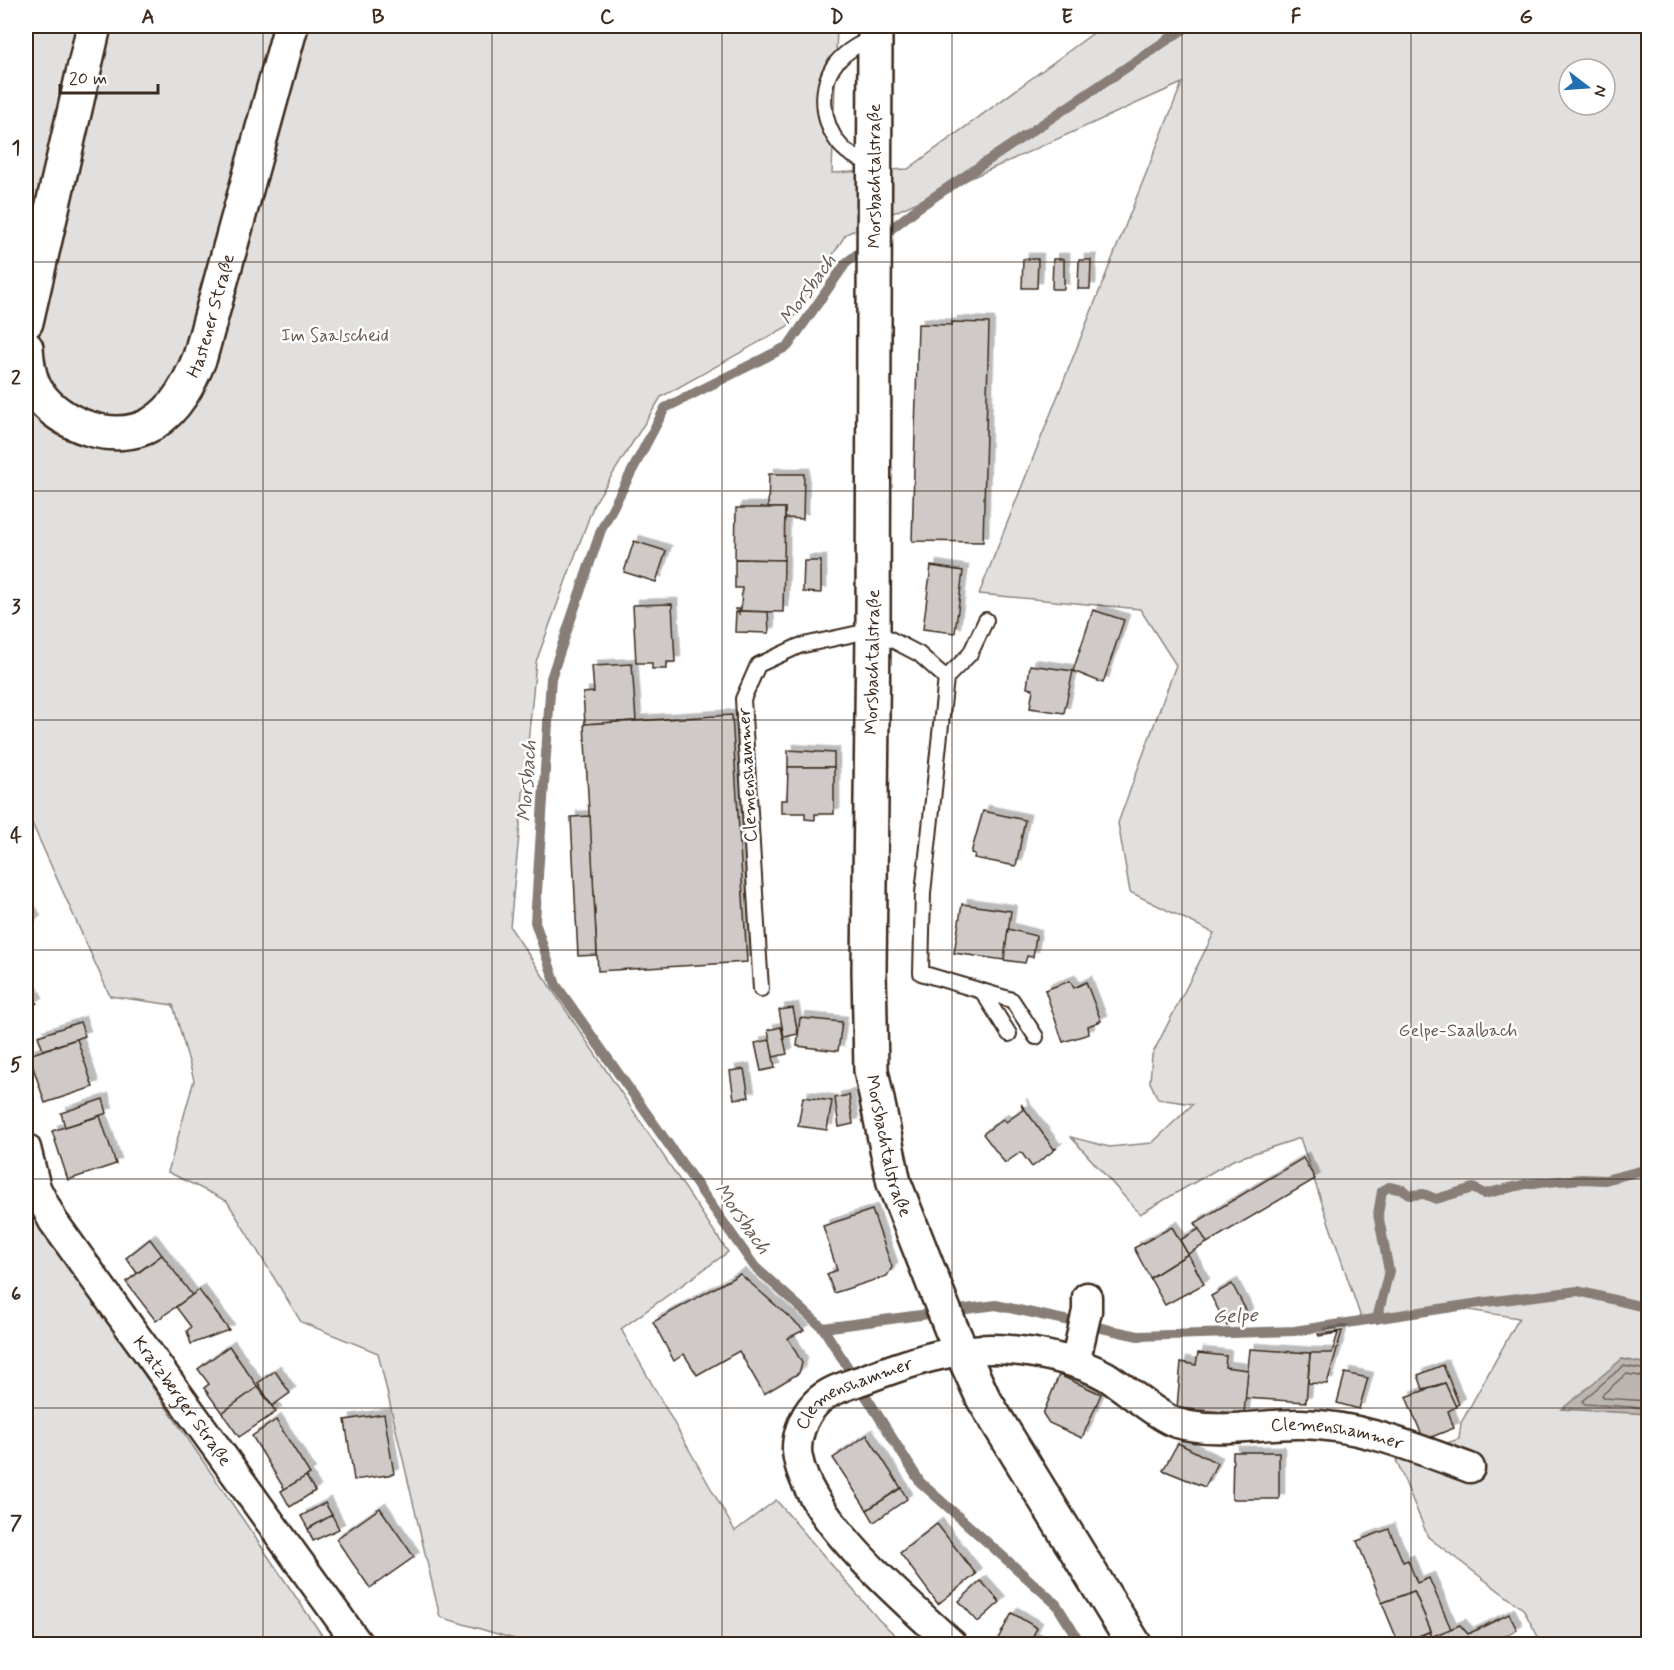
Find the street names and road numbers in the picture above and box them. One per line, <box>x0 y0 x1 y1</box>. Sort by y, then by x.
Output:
street label: Morsbachtalstraße <box>863 103 887 249</box>
street label: Hastener Straße <box>182 251 241 382</box>
street label: Morsbachtalstraße <box>860 589 886 735</box>
street label: Clemenshammer <box>732 706 764 843</box>
street label: Morsbachtalstraße <box>859 1073 917 1221</box>
street label: Kratzberger Straße <box>127 1332 237 1471</box>
street label: Clemenshammer <box>790 1352 916 1434</box>
street label: Clemenshammer <box>1270 1413 1407 1456</box>

